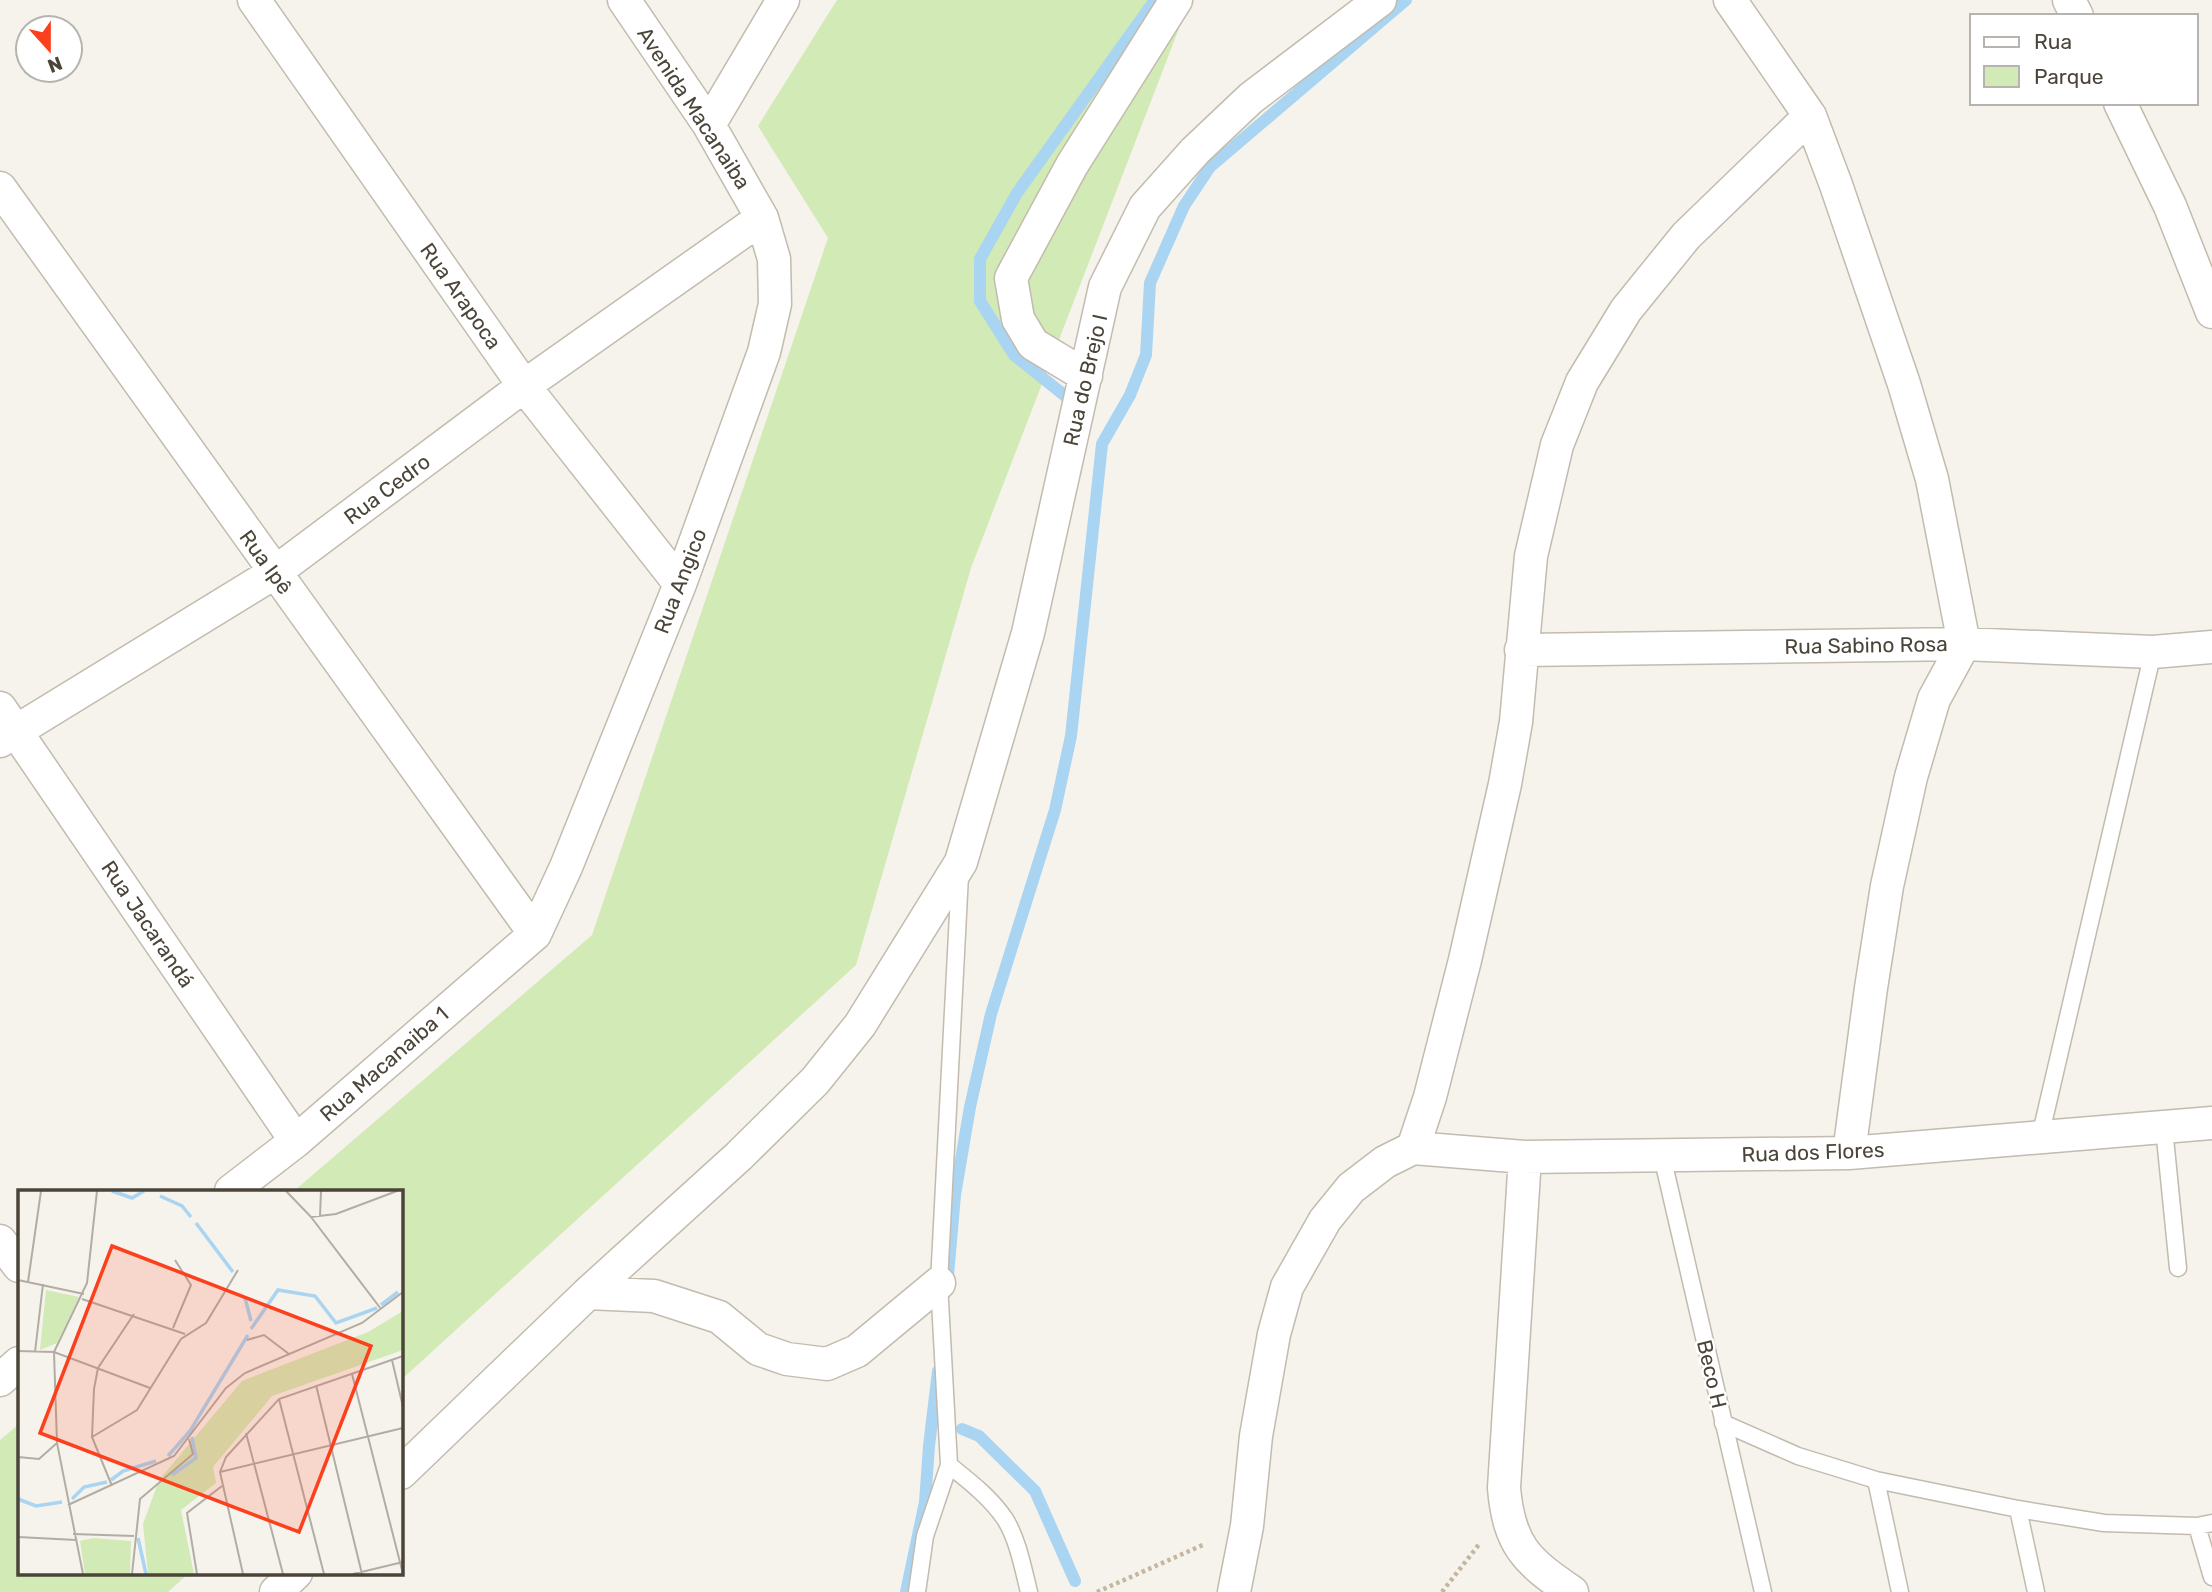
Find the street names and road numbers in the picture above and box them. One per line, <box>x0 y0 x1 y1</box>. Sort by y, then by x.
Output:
street label: Avenida Macanaiba <box>632 22 756 194</box>
street label: Rua Arapoca <box>415 238 507 354</box>
street label: Rua do Brejo I <box>1058 312 1112 448</box>
street label: Rua Cedro <box>339 449 435 529</box>
street label: Rua Ipê <box>234 525 298 599</box>
street label: Rua Angico <box>649 525 711 637</box>
street label: Rua Sabino Rosa <box>1784 631 1948 659</box>
street label: Rua Jacarandá <box>96 856 200 992</box>
street label: Rua Macanaiba 1 <box>315 1001 453 1127</box>
street label: Rua dos Flores <box>1741 1137 1885 1167</box>
street label: Beco H <box>1692 1337 1732 1411</box>

